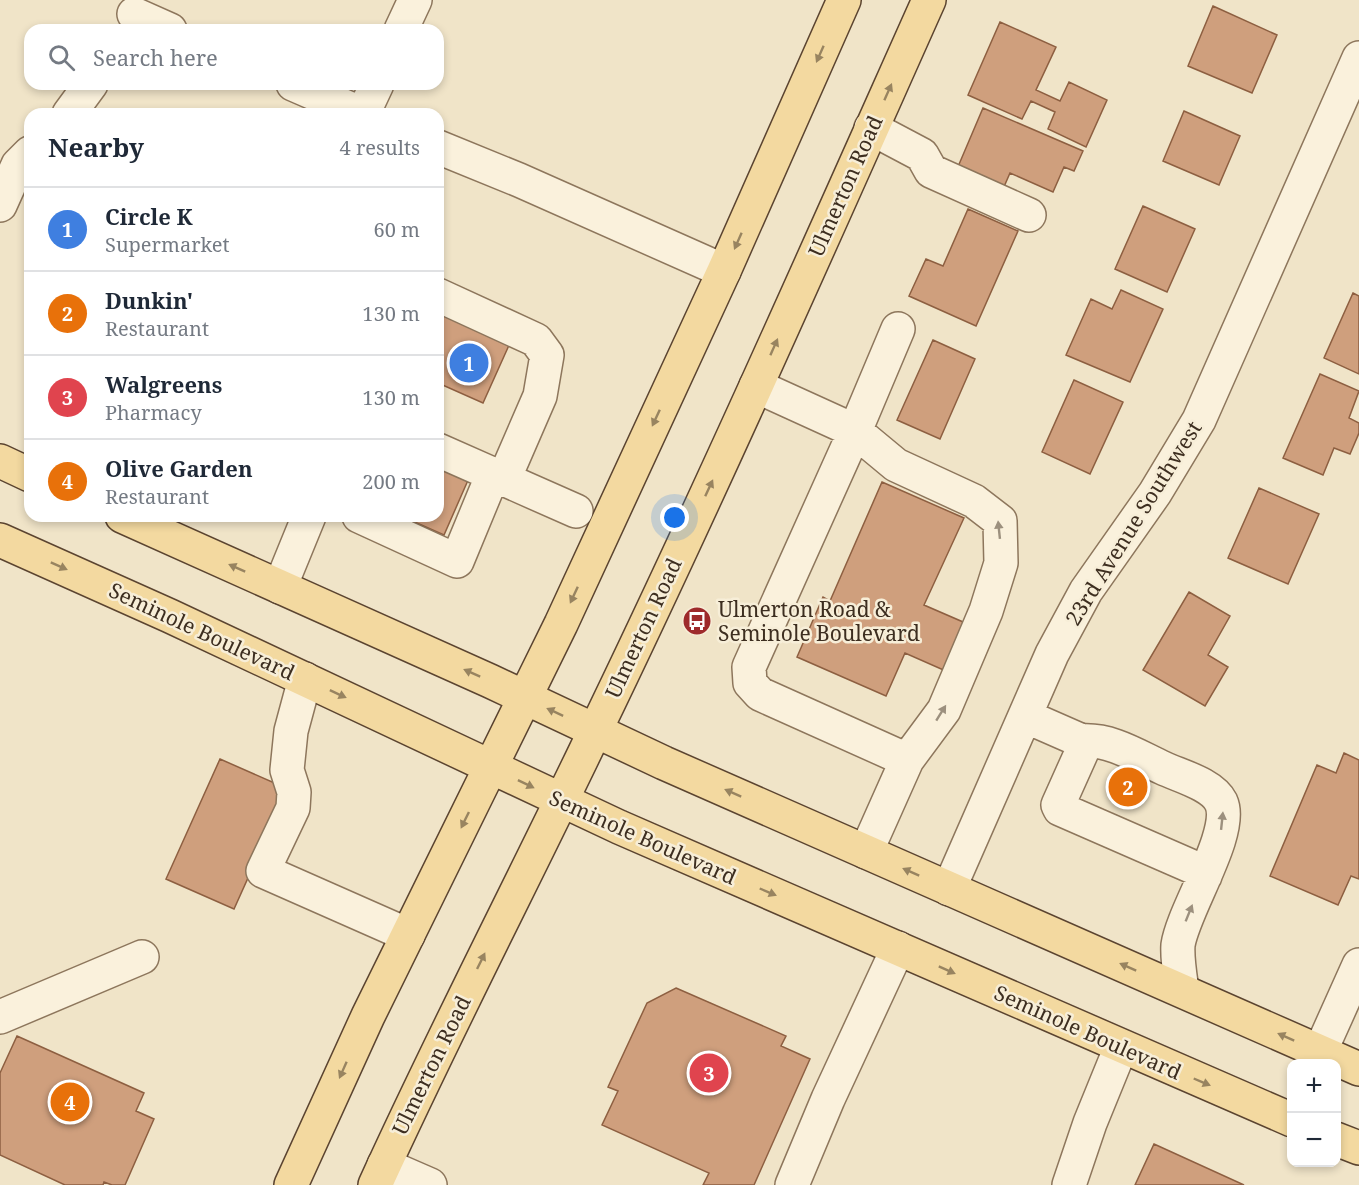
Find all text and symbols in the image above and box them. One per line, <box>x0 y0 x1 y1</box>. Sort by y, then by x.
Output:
search box <box>24 24 444 90</box>
icon: search <box>45 41 78 74</box>
text: Search here <box>93 42 218 72</box>
one-way arrow <box>816 45 825 62</box>
one-way arrow <box>883 83 893 101</box>
street label: Ulmerton Road <box>801 111 889 261</box>
text: Nearby <box>48 129 144 165</box>
text: 4 results <box>340 134 420 161</box>
text: Circle K <box>105 201 193 231</box>
text: 1 <box>62 216 73 243</box>
text: 60 m <box>374 216 420 243</box>
text: Supermarket <box>105 231 230 258</box>
one-way arrow <box>733 232 742 249</box>
text: Dunkin' <box>105 285 193 315</box>
text: 2 <box>62 300 73 327</box>
text: 130 m <box>362 300 420 327</box>
text: Restaurant <box>105 315 209 342</box>
one-way arrow <box>769 338 778 355</box>
pin: 1 <box>450 340 488 386</box>
text: Walgreens <box>105 369 222 399</box>
text: 3 <box>62 384 73 411</box>
text: 130 m <box>362 384 420 411</box>
text: Pharmacy <box>105 399 202 426</box>
one-way arrow <box>651 409 660 427</box>
street label: 23rd Avenue Southwest <box>1059 415 1207 631</box>
text: Olive Garden <box>105 453 253 483</box>
text: 4 <box>62 468 73 495</box>
text: 200 m <box>362 468 420 495</box>
one-way arrow <box>705 479 714 496</box>
text: Restaurant <box>105 483 209 510</box>
your location <box>660 503 689 532</box>
one-way arrow <box>994 520 1004 539</box>
street label: Ulmerton Road <box>598 553 688 703</box>
one-way arrow <box>51 562 68 571</box>
one-way arrow <box>228 562 246 572</box>
street label: Seminole Boulevard <box>105 576 299 686</box>
one-way arrow <box>569 586 579 604</box>
place label: Ulmerton Road & Seminole Boulevard <box>718 595 920 647</box>
bus stop icon: Ulmerton Road & Seminole Boulevard <box>681 605 713 637</box>
one-way arrow <box>464 669 481 678</box>
one-way arrow <box>329 689 346 698</box>
one-way arrow <box>936 705 947 721</box>
one-way arrow <box>546 707 564 717</box>
pin: 2 <box>1108 764 1148 810</box>
one-way arrow <box>517 780 534 789</box>
street label: Seminole Boulevard <box>545 783 741 891</box>
one-way arrow <box>723 788 741 798</box>
one-way arrow <box>1217 811 1227 830</box>
one-way arrow <box>460 812 470 829</box>
one-way arrow <box>902 867 920 877</box>
one-way arrow <box>759 887 777 897</box>
one-way arrow <box>1184 903 1194 921</box>
one-way arrow <box>477 953 486 970</box>
one-way arrow <box>1119 962 1137 972</box>
one-way arrow <box>938 965 955 974</box>
street label: Seminole Boulevard <box>990 978 1186 1086</box>
street label: Ulmerton Road <box>385 991 477 1139</box>
one-way arrow <box>1278 1032 1295 1041</box>
pin: 3 <box>690 1050 728 1096</box>
map controls <box>1287 1059 1341 1167</box>
button: + <box>1287 1059 1341 1113</box>
one-way arrow <box>339 1061 348 1078</box>
one-way arrow <box>1194 1077 1211 1086</box>
pin: 4 <box>50 1080 90 1124</box>
button: − <box>1287 1113 1341 1167</box>

